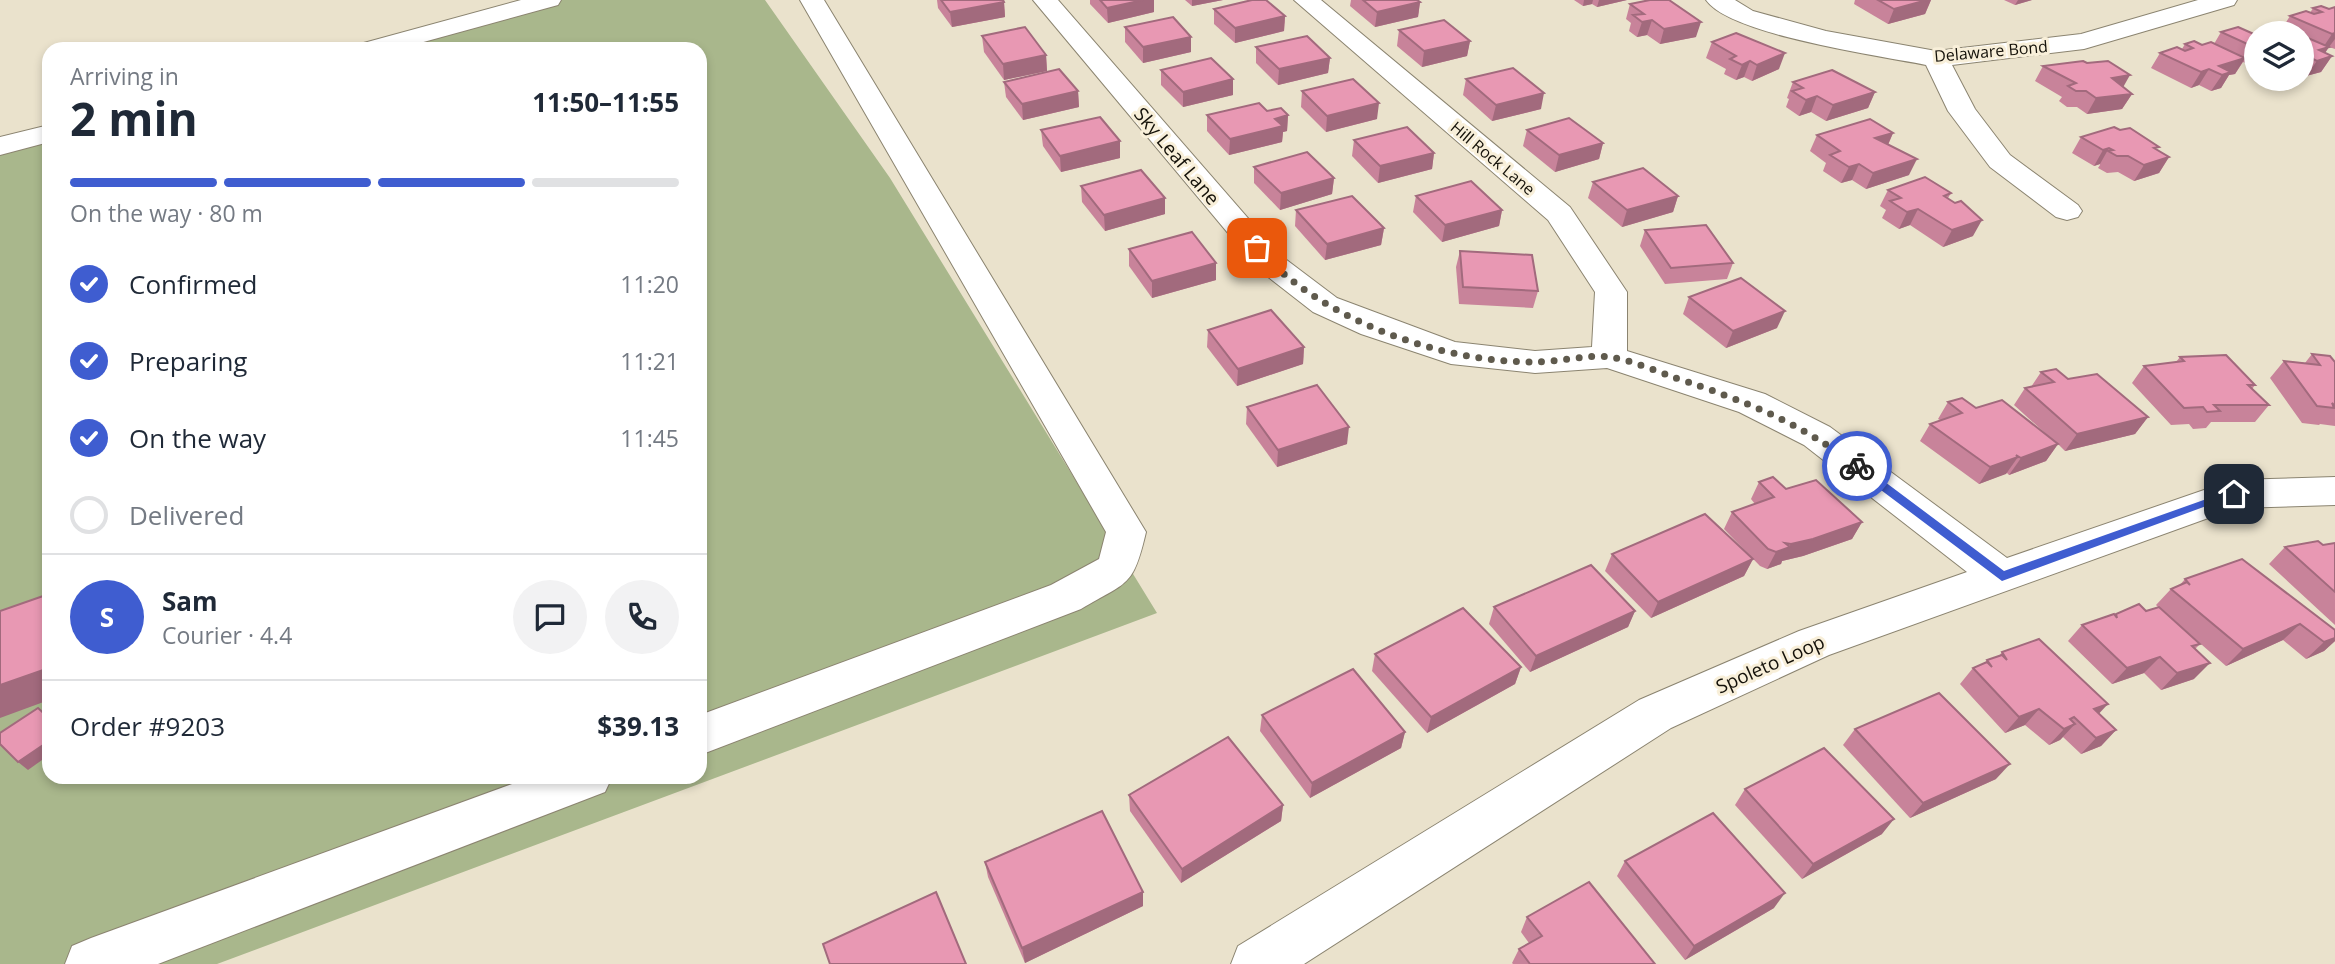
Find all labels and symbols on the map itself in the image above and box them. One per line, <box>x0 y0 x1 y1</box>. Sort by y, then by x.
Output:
street label: Delaware Bond <box>1933 35 2049 67</box>
street label: Sky Leaf Lane <box>1128 102 1226 210</box>
street label: Hill Rock Lane <box>1446 116 1540 200</box>
pin <box>1227 218 1287 278</box>
courier <box>1822 431 1892 501</box>
pin <box>2204 464 2264 524</box>
street label: Spoleto Loop <box>1712 628 1828 700</box>

